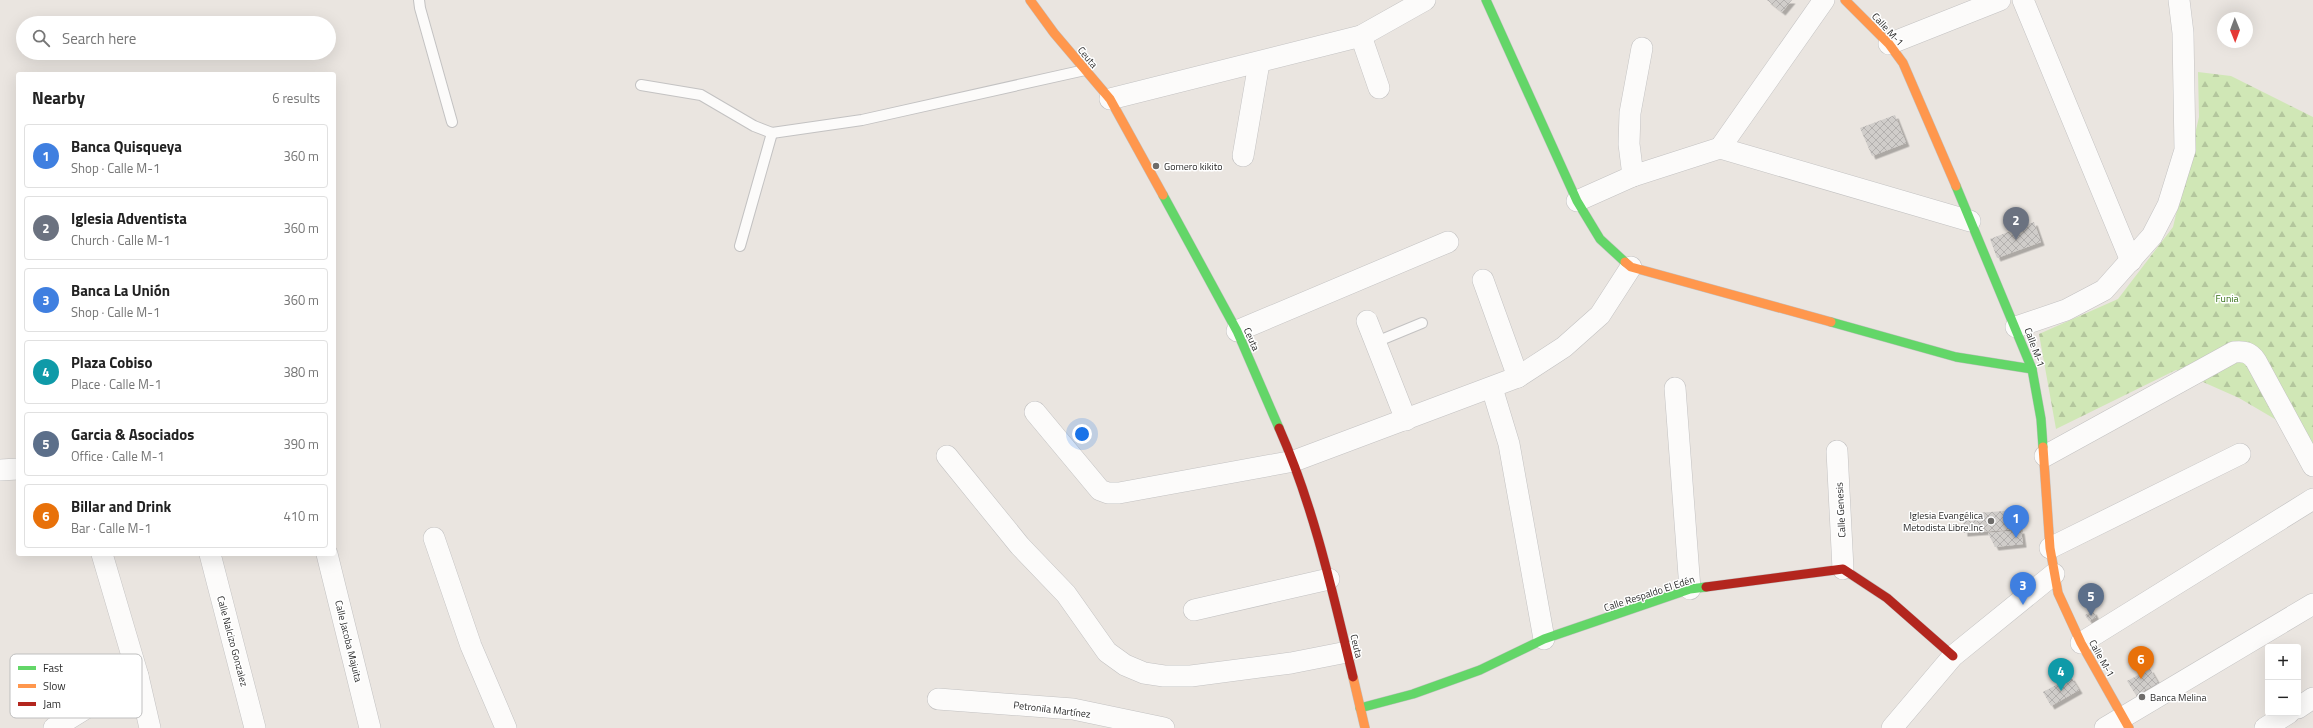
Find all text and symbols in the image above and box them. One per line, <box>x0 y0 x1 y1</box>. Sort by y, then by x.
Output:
street label: Calle M-1 <box>1868 9 1907 49</box>
north arrow <box>2217 12 2253 48</box>
search box <box>16 16 336 60</box>
icon: search <box>30 27 52 49</box>
text: Search here <box>62 27 136 50</box>
street label: Ceuta <box>1074 43 1101 71</box>
text: Nearby <box>32 85 85 111</box>
text: 6 results <box>272 88 320 108</box>
text: Banca Quisqueya <box>71 135 182 158</box>
text: 1 <box>42 146 50 166</box>
text: 360 m <box>283 146 319 166</box>
text: Shop · Calle M-1 <box>71 158 160 178</box>
place label: Gomero kikito <box>1164 159 1222 174</box>
marker: Gomero kikito <box>1151 161 1161 171</box>
text: Iglesia Adventista <box>71 207 187 230</box>
pin: 2 <box>2003 207 2029 240</box>
text: 2 <box>42 218 50 238</box>
text: 360 m <box>283 218 319 238</box>
text: Church · Calle M-1 <box>71 230 170 250</box>
text: Banca La Unión <box>71 279 170 302</box>
text: 3 <box>42 290 50 310</box>
text: 360 m <box>283 290 319 310</box>
park label: Funia <box>2216 291 2238 306</box>
text: Shop · Calle M-1 <box>71 302 160 322</box>
street label: Ceuta <box>1240 325 1263 353</box>
street label: Calle M-1 <box>2021 325 2049 369</box>
text: Plaza Cobiso <box>71 351 152 374</box>
text: 4 <box>42 362 50 382</box>
text: 380 m <box>283 362 319 382</box>
text: Place · Calle M-1 <box>71 374 162 394</box>
text: Garcia & Asociados <box>71 423 194 446</box>
your location <box>1072 424 1092 444</box>
text: 5 <box>42 434 50 454</box>
text: 390 m <box>283 434 319 454</box>
text: Office · Calle M-1 <box>71 446 165 466</box>
street label: Calle Genesis <box>1832 482 1849 538</box>
text: Billar and Drink <box>71 495 171 518</box>
pin: 1 <box>2003 505 2029 538</box>
text: 6 <box>42 506 50 526</box>
text: 410 m <box>283 506 319 526</box>
place label: Iglesia Evangélica Metodista Libre.Inc <box>1903 508 1983 535</box>
marker: Iglesia Evangélica Metodista Libre.Inc <box>1986 516 1996 526</box>
text: Bar · Calle M-1 <box>71 518 151 538</box>
street label: Calle Respaldo El Edén <box>1602 572 1696 615</box>
pin: 3 <box>2010 572 2036 605</box>
pin: 5 <box>2078 583 2104 616</box>
street label: Calle Nalcizo Gonzalez <box>213 594 252 689</box>
street label: Calle Jacoba Majuita <box>331 599 366 684</box>
street label: Ceuta <box>1346 633 1367 660</box>
street label: Calle M-1 <box>2085 637 2118 680</box>
map controls <box>2265 644 2301 716</box>
button: + <box>2265 644 2301 680</box>
pin: 6 <box>2128 646 2154 679</box>
legend <box>10 654 142 718</box>
pin: 4 <box>2048 658 2074 691</box>
text: Fast <box>43 660 63 676</box>
text: Slow <box>43 678 66 694</box>
button: − <box>2265 680 2301 716</box>
place label: Banca Melina <box>2150 690 2206 705</box>
marker: Banca Melina <box>2137 692 2147 702</box>
text: Jam <box>43 696 61 712</box>
street label: Petronila Martínez <box>1012 697 1092 722</box>

